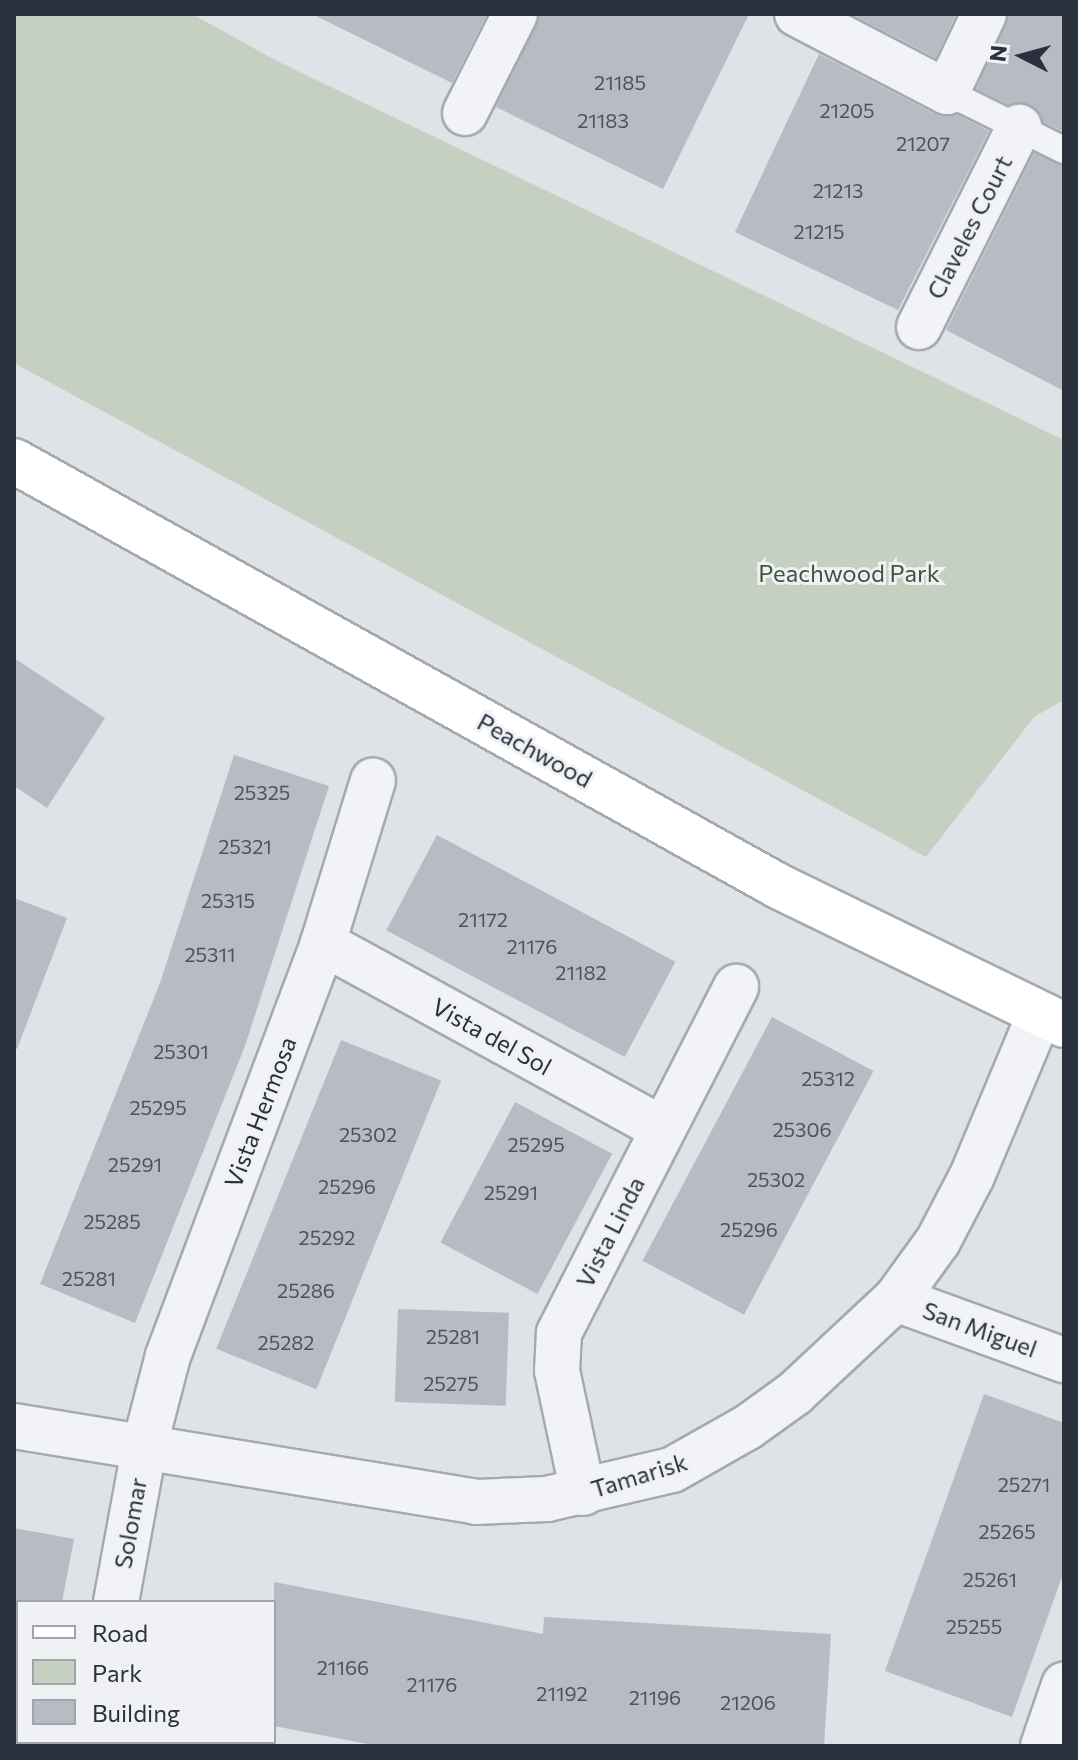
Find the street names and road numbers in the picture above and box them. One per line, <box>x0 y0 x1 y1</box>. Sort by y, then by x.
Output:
street label: Claveles Court <box>920 150 1018 304</box>
street label: Peachwood <box>473 707 597 793</box>
street label: Vista del Sol <box>427 991 557 1081</box>
street label: Vista Hermosa <box>218 1033 302 1191</box>
street label: Vista Linda <box>570 1172 650 1292</box>
street label: San Miguel <box>919 1295 1041 1363</box>
street label: Tamarisk <box>587 1447 691 1503</box>
street label: Solomar <box>108 1475 152 1571</box>

